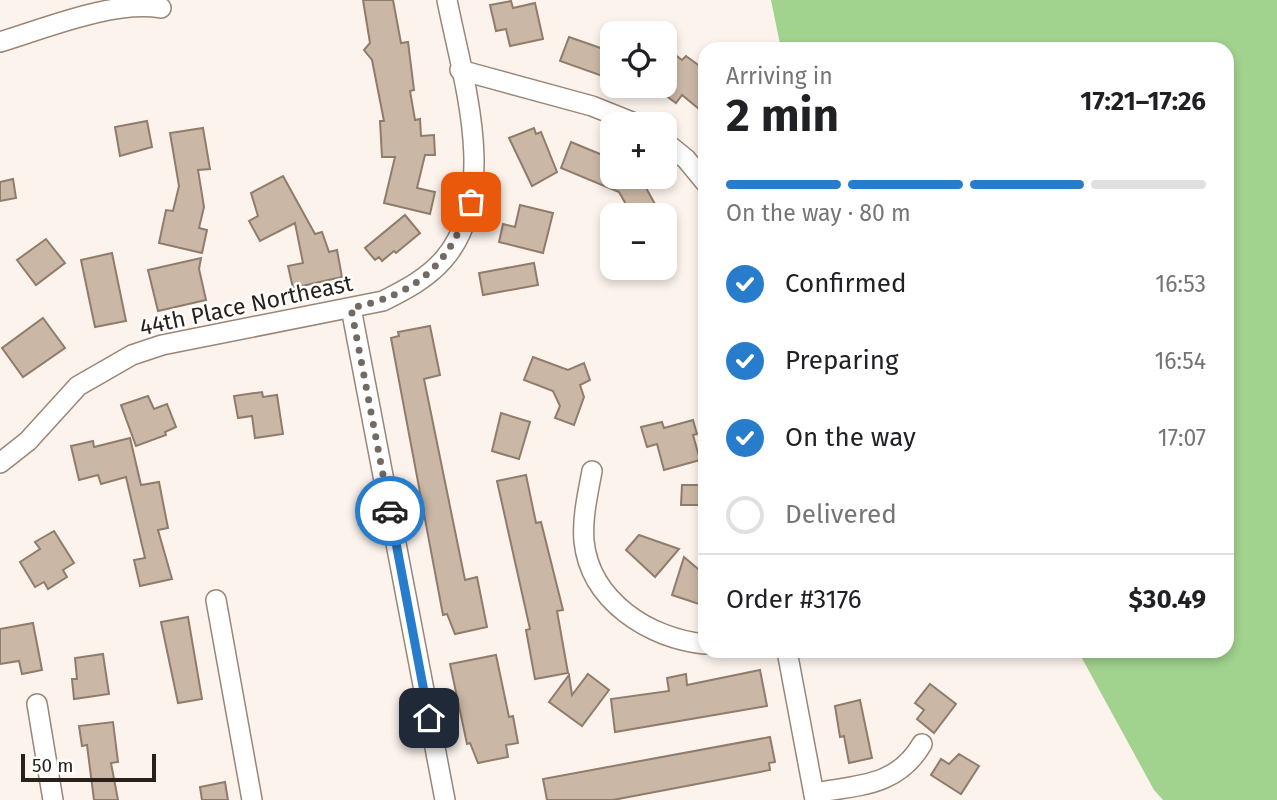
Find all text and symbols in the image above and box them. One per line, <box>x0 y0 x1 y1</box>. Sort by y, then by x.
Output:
map controls <box>600 21 677 280</box>
button: locate <box>600 21 677 98</box>
text: Arriving in <box>726 62 833 90</box>
text: 17:21–17:26 <box>1080 86 1206 117</box>
text: 2 min <box>726 88 839 143</box>
button: + <box>600 112 677 189</box>
pin <box>441 172 501 232</box>
icon: bag <box>452 183 490 221</box>
text: On the way · 80 m <box>726 199 911 227</box>
button: − <box>600 203 677 280</box>
icon: check <box>726 265 764 303</box>
text: Confirmed <box>785 268 906 299</box>
street label: 44th Place Northeast <box>137 269 356 341</box>
text: 16:53 <box>1155 270 1206 298</box>
icon: check <box>726 342 764 380</box>
text: Preparing <box>785 345 898 376</box>
text: 16:54 <box>1154 347 1206 375</box>
icon: check <box>726 419 764 457</box>
text: On the way <box>785 422 916 453</box>
text: 17:07 <box>1158 424 1206 452</box>
courier <box>355 476 425 546</box>
icon: car <box>371 492 409 530</box>
text: Delivered <box>785 499 897 530</box>
text: Order #3176 <box>726 584 862 615</box>
text: $30.49 <box>1129 584 1206 615</box>
pin <box>399 688 459 748</box>
icon: home <box>410 699 448 737</box>
scale bar <box>21 751 156 783</box>
text: 50 m <box>32 754 73 777</box>

